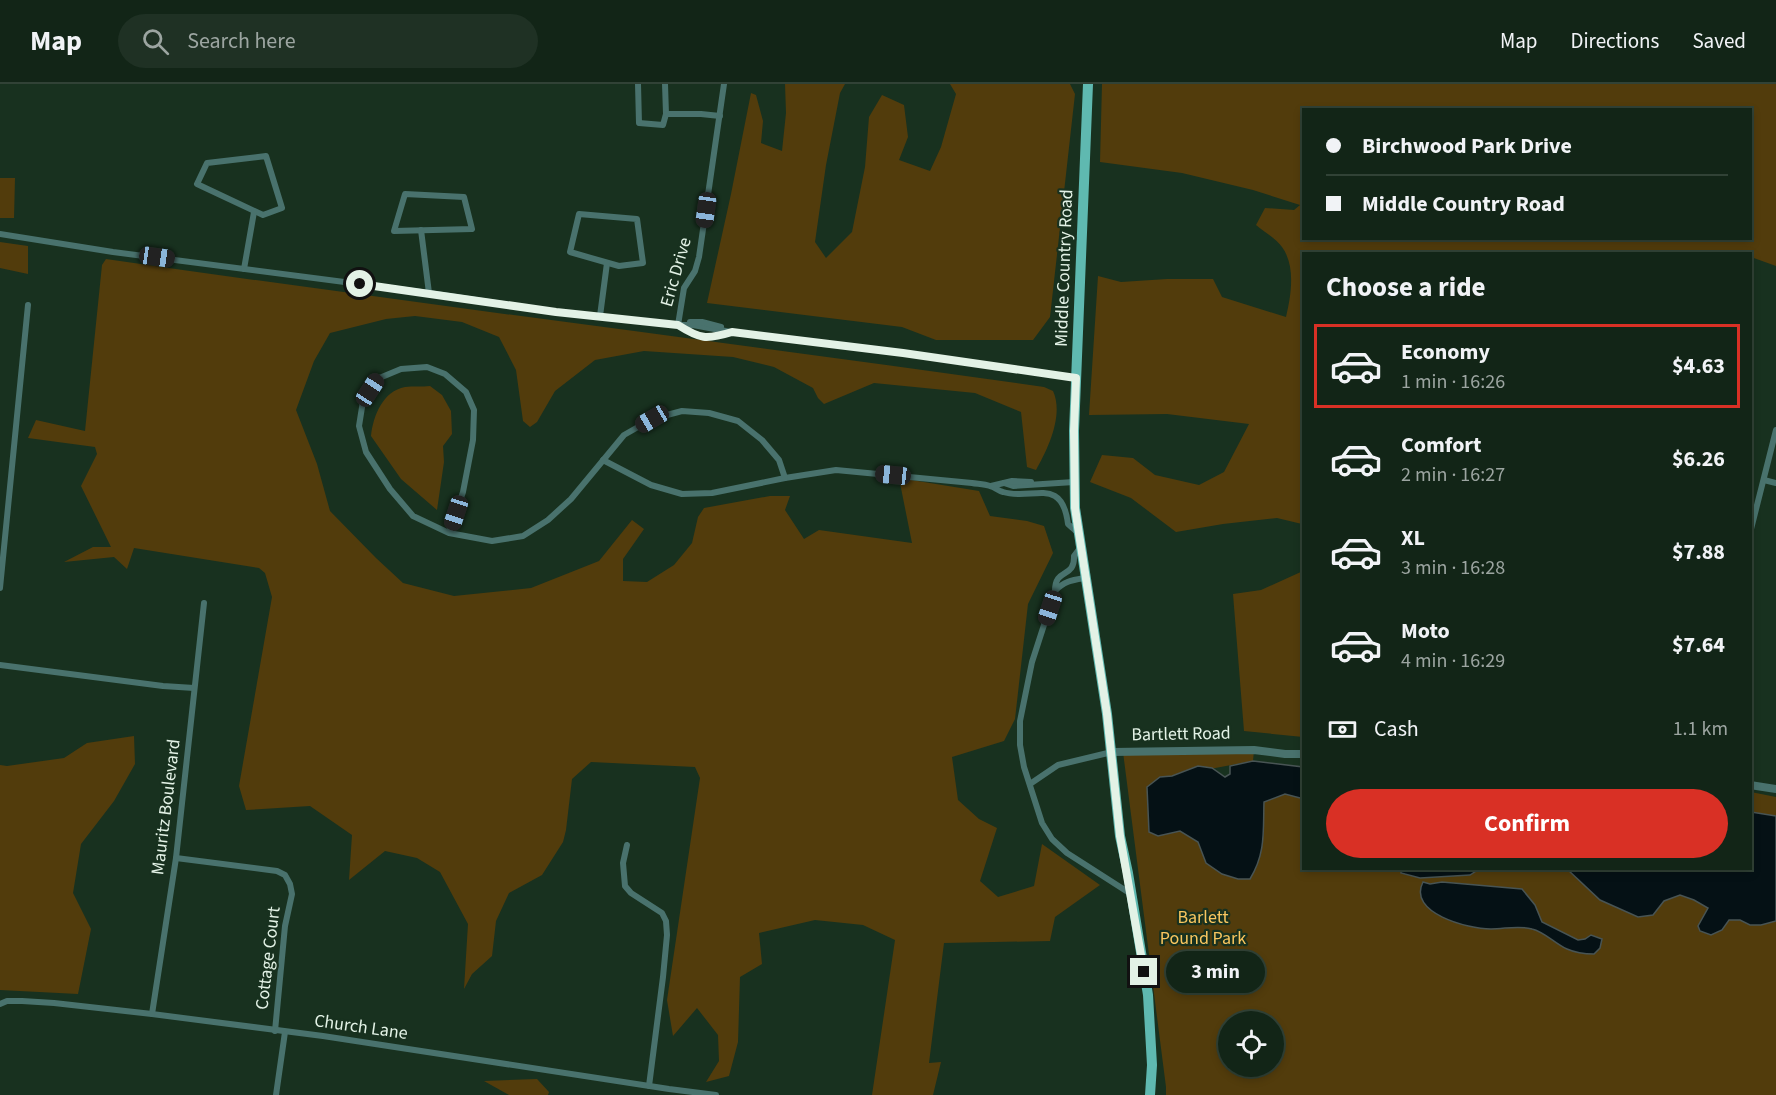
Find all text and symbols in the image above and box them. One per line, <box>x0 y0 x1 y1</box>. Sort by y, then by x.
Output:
search box <box>118 14 538 68</box>
text: Map <box>30 21 82 61</box>
icon: search <box>139 25 172 58</box>
text: Search here <box>187 25 296 57</box>
text: Map <box>1500 26 1538 56</box>
text: Directions <box>1571 26 1659 56</box>
text: Saved <box>1692 26 1746 56</box>
text: Birchwood Park Drive <box>1362 130 1572 162</box>
text: Middle Country Road <box>1362 188 1565 220</box>
street label: Middle Country Road <box>1049 189 1079 347</box>
car <box>695 191 717 229</box>
street label: Eric Drive <box>654 234 698 310</box>
car <box>138 246 176 268</box>
text: Choose a ride <box>1326 268 1486 307</box>
route start <box>346 270 373 297</box>
text: Economy <box>1401 336 1490 368</box>
icon: car <box>1329 339 1383 393</box>
text: $4.63 <box>1672 350 1725 382</box>
text: 1 min · 16:26 <box>1401 368 1505 396</box>
car <box>353 370 387 410</box>
car <box>632 402 672 436</box>
text: Comfort <box>1401 429 1482 461</box>
icon: car <box>1329 432 1383 486</box>
text: $6.26 <box>1672 443 1725 475</box>
text: 2 min · 16:27 <box>1401 461 1505 489</box>
car <box>874 464 912 486</box>
car <box>442 493 470 533</box>
text: XL <box>1401 522 1425 554</box>
icon: car <box>1329 525 1383 579</box>
text: $7.88 <box>1672 536 1725 568</box>
text: 3 min · 16:28 <box>1401 554 1505 582</box>
car <box>1036 588 1064 628</box>
text: Moto <box>1401 615 1450 647</box>
icon: car <box>1329 618 1383 672</box>
text: $7.64 <box>1672 629 1725 661</box>
text: 4 min · 16:29 <box>1401 647 1505 675</box>
icon: cash <box>1326 713 1359 746</box>
text: Cash <box>1374 713 1419 745</box>
text: 1.1 km <box>1673 715 1728 743</box>
street label: Bartlett Road <box>1131 721 1231 747</box>
street label: Mauritz Boulevard <box>145 738 187 876</box>
button: Confirm <box>1326 789 1728 858</box>
street label: Cottage Court <box>249 905 287 1011</box>
park label: Barlett Pound Park <box>1160 905 1246 951</box>
callout: 3 min <box>1165 951 1264 993</box>
route end <box>1130 958 1157 985</box>
text: 3 min <box>1191 958 1240 986</box>
street label: Church Lane <box>313 1008 409 1046</box>
map controls <box>1218 1011 1284 1077</box>
button: locate <box>1218 1011 1284 1077</box>

